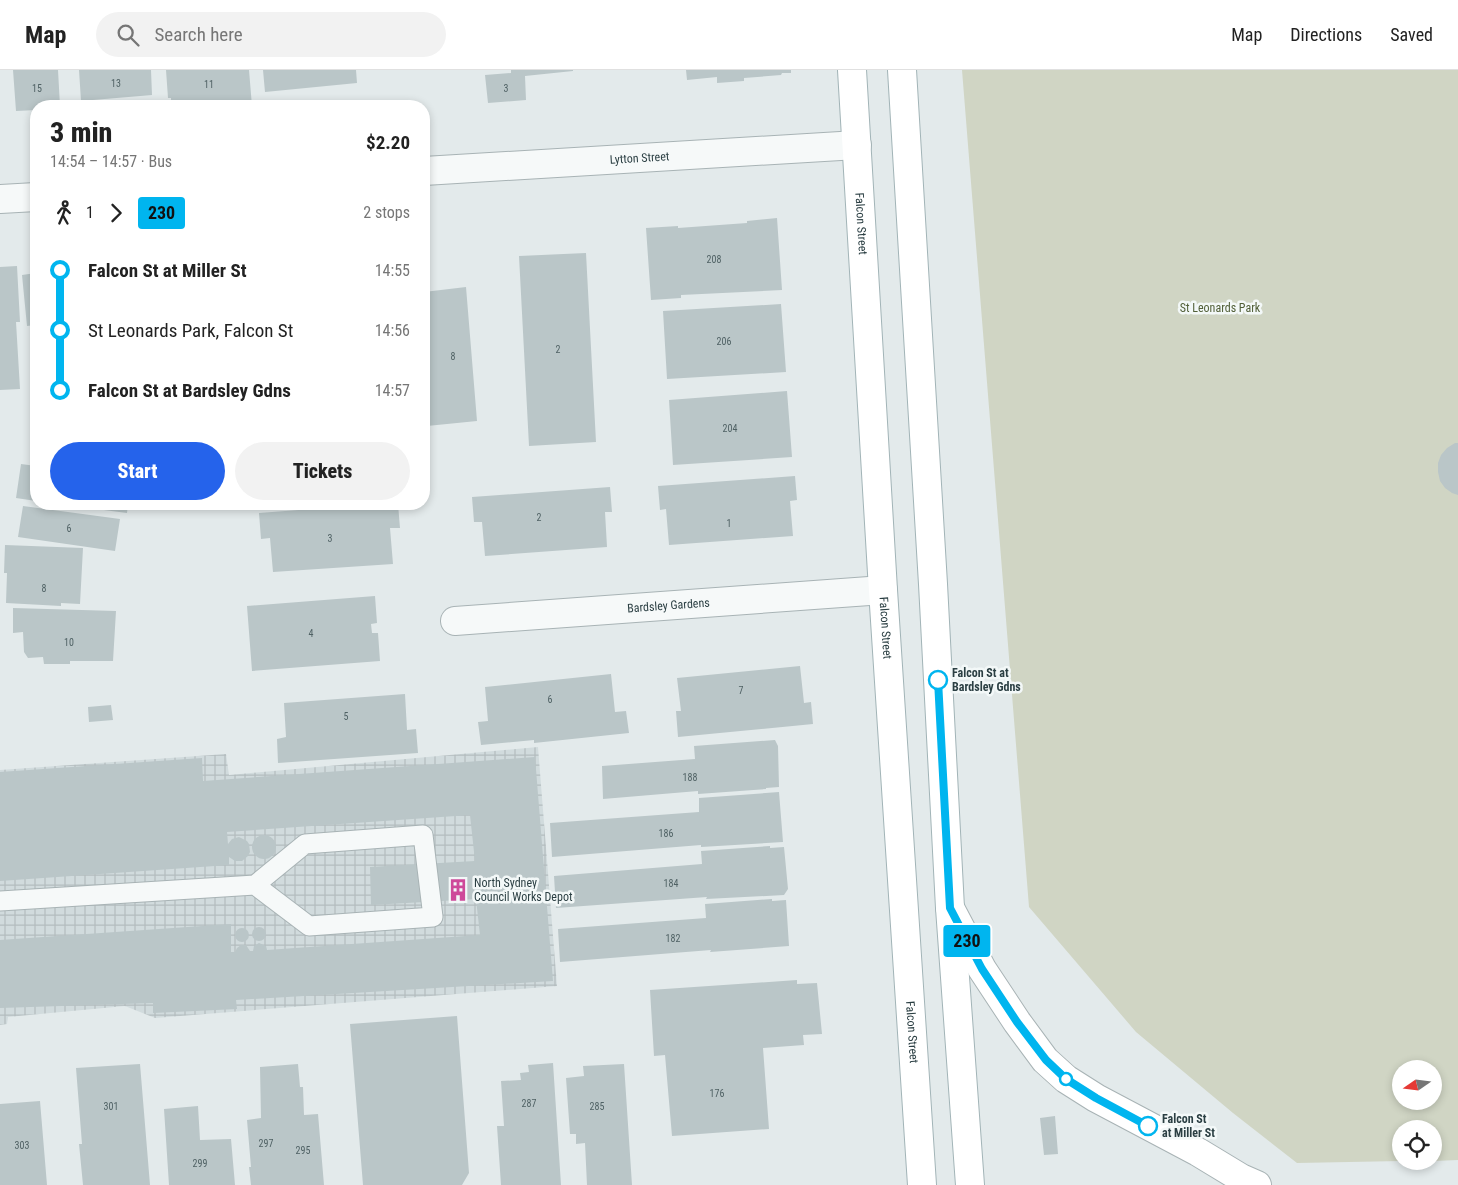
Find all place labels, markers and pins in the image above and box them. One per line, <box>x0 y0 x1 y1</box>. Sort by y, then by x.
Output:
place label: Falcon St at Bardsley Gdns <box>952 666 1021 694</box>
marker: Falcon St at Bardsley Gdns <box>928 670 948 690</box>
place label: North Sydney Council Works Depot <box>474 876 573 904</box>
building icon: North Sydney Council Works Depot <box>445 877 471 903</box>
unlabelled marker <box>1059 1072 1073 1086</box>
place label: Falcon St at Miller St <box>1162 1112 1215 1140</box>
marker: Falcon St at Miller St <box>1138 1116 1158 1136</box>

